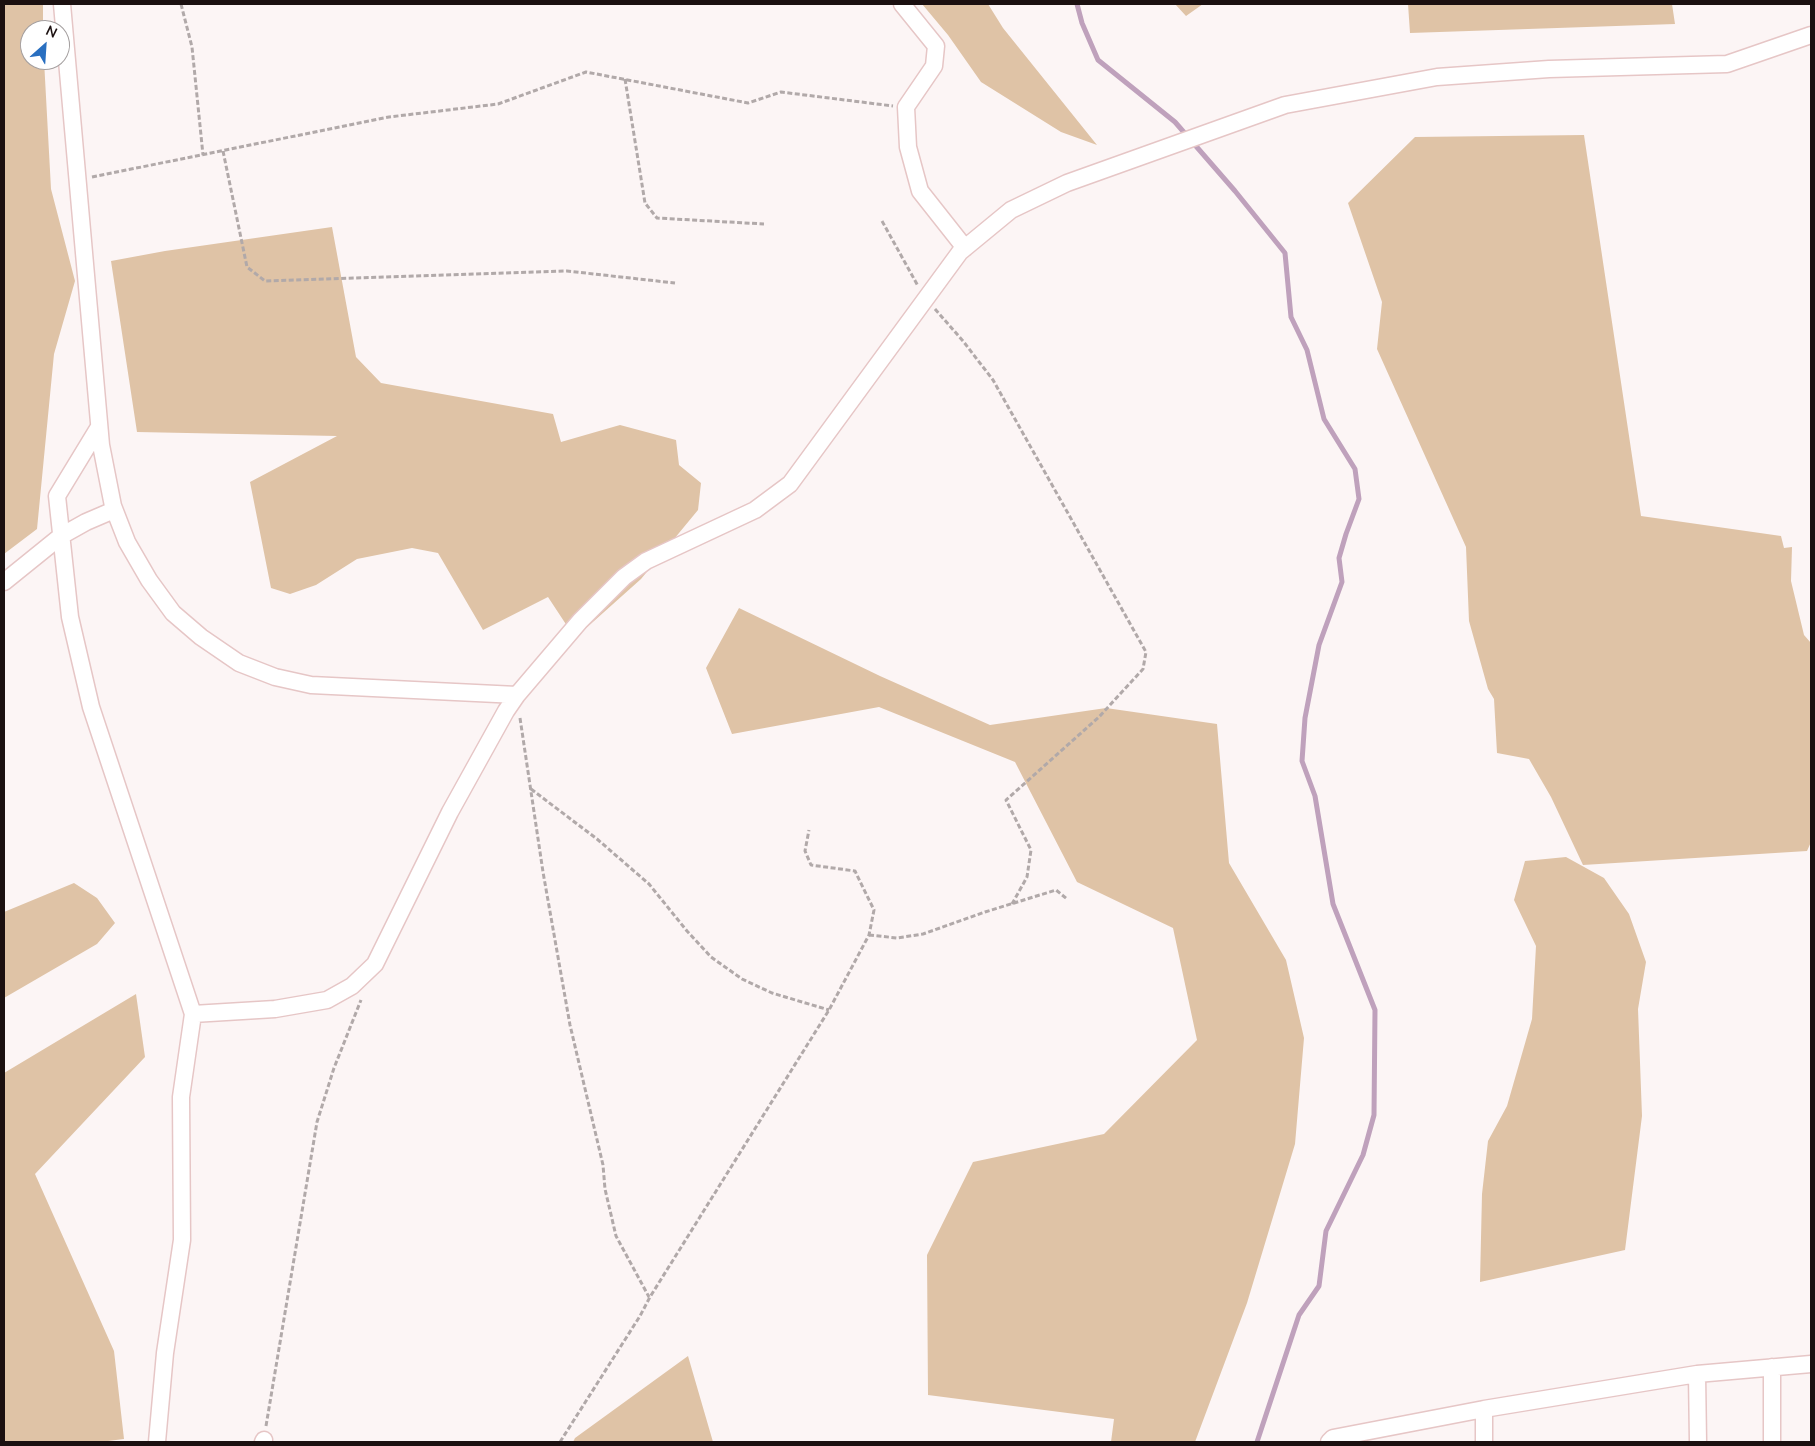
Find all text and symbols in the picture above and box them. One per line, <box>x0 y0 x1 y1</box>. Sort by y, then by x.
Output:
north arrow <box>20 20 70 70</box>
text: N <box>42 21 60 43</box>

